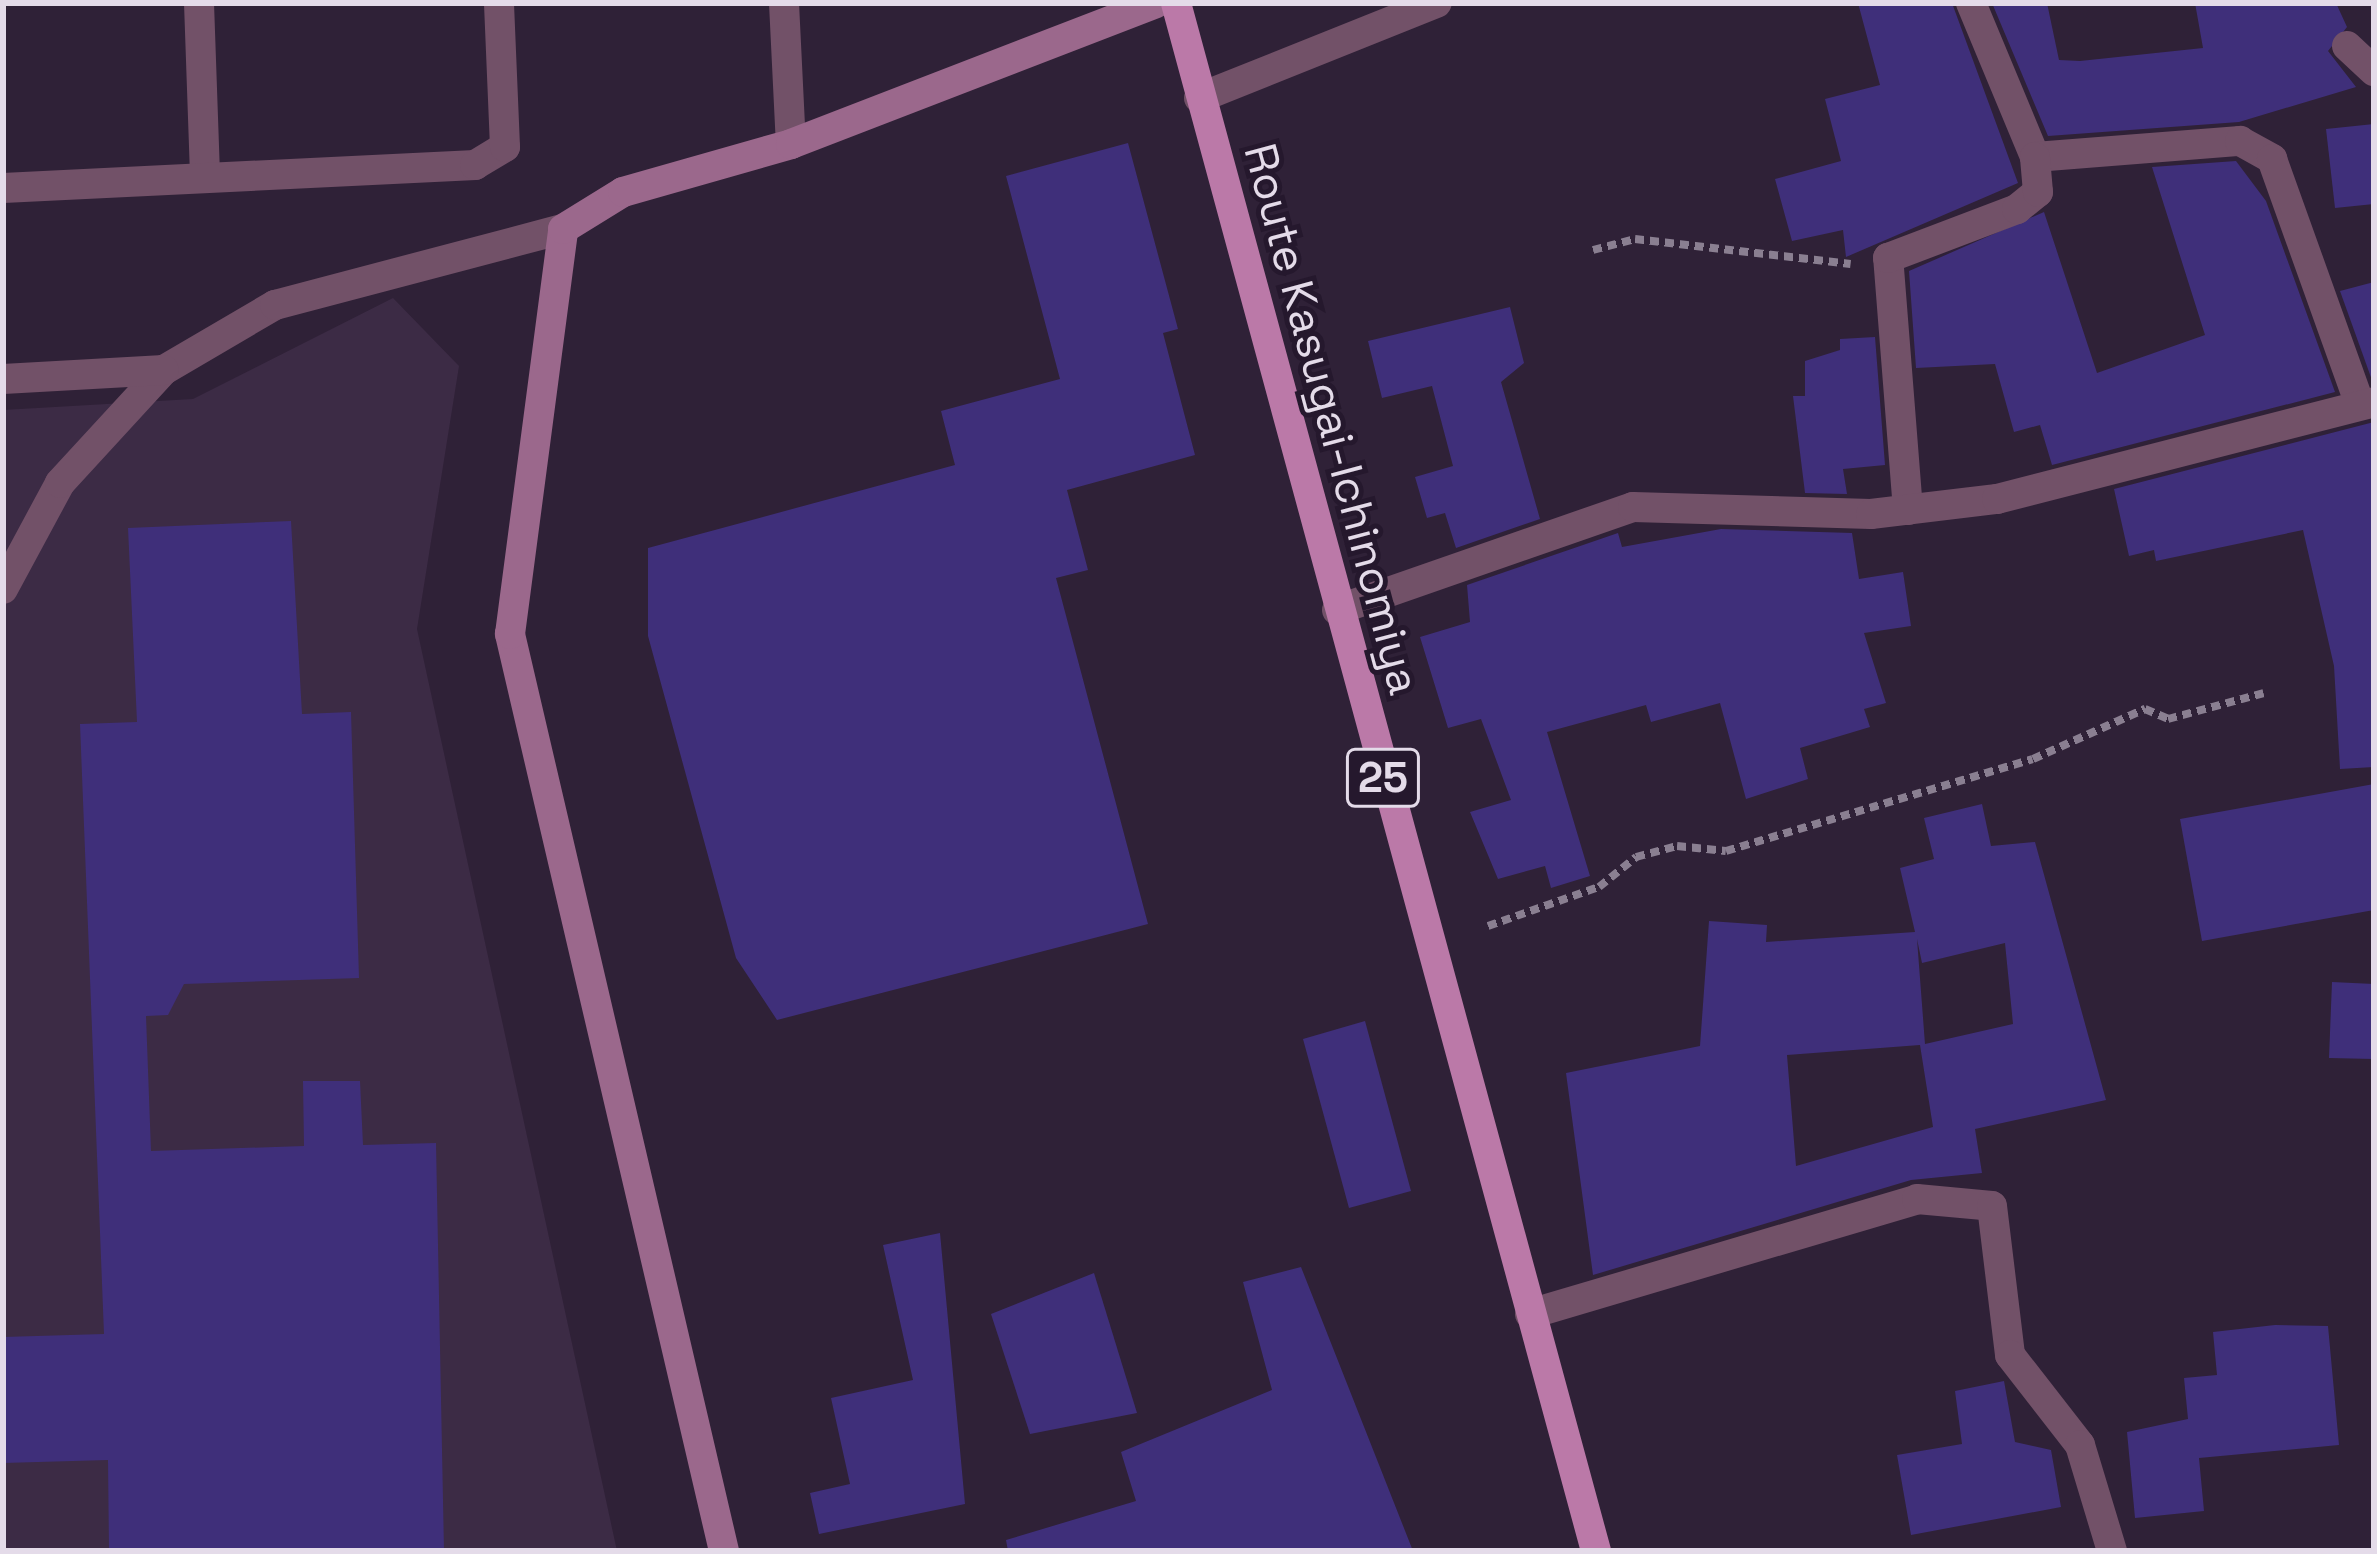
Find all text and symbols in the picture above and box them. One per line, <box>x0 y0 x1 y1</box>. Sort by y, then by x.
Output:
street label: Route Kasugai-Ichinomiya <box>1232 138 1432 700</box>
road number: 25 <box>1344 742 1422 814</box>

